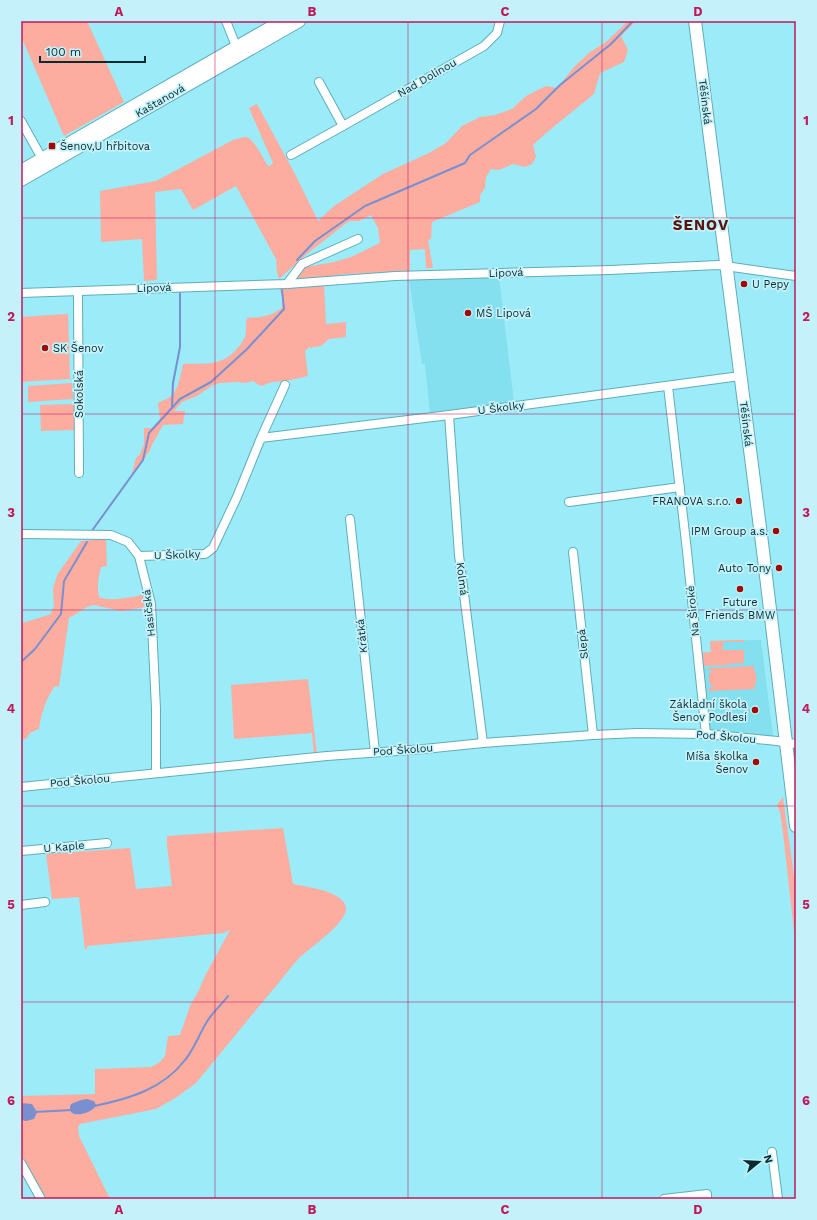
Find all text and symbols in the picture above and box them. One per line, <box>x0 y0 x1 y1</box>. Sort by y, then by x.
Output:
text: A <box>115 4 124 19</box>
text: B <box>308 4 317 19</box>
text: C <box>501 4 510 19</box>
text: D <box>693 4 703 19</box>
scale bar <box>40 38 145 64</box>
text: 100 m <box>46 45 81 59</box>
street label: Nad Dolinou <box>395 56 459 100</box>
street label: Těšínská <box>696 79 714 125</box>
street label: Kaštanová <box>133 82 187 120</box>
text: 1 <box>8 113 14 128</box>
text: 1 <box>803 113 809 128</box>
place label: Šenov,U hřbitova <box>60 139 150 153</box>
marker: Šenov,U hřbitova <box>47 141 57 151</box>
district label: ŠENOV <box>673 216 729 234</box>
street label: Lipová <box>488 266 524 280</box>
place label: U Pepy <box>752 278 789 291</box>
marker: U Pepy <box>739 279 749 289</box>
street label: Lipová <box>136 281 172 295</box>
place label: MŠ Lipová <box>476 306 531 320</box>
marker: MŠ Lipová <box>463 308 473 318</box>
text: 2 <box>7 309 15 324</box>
text: 2 <box>802 309 810 324</box>
place label: SK Šenov <box>53 341 104 355</box>
marker: SK Šenov <box>40 343 50 353</box>
street label: Sokolská <box>73 370 86 418</box>
street label: U Školky <box>477 398 525 417</box>
street label: Těšínská <box>737 401 755 447</box>
place label: FRANOVA s.r.o. <box>652 495 731 508</box>
marker: FRANOVA s.r.o. <box>734 496 744 506</box>
text: 3 <box>7 505 15 520</box>
text: 3 <box>802 505 810 520</box>
place label: IPM Group a.s. <box>691 525 768 538</box>
marker: IPM Group a.s. <box>771 526 781 536</box>
street label: U Školky <box>153 547 201 562</box>
street label: Kolmá <box>454 562 470 596</box>
place label: Auto Tony <box>718 562 771 575</box>
marker: Auto Tony <box>774 563 784 573</box>
marker: Future Friends BMW <box>735 584 745 594</box>
street label: Na Široké <box>683 585 702 637</box>
street label: Hasičská <box>140 589 158 637</box>
place label: Future Friends BMW <box>705 596 776 622</box>
street label: Krátká <box>354 618 370 654</box>
street label: Slepá <box>575 628 591 660</box>
place label: Základní škola Šenov Podlesí <box>670 698 747 724</box>
text: 4 <box>7 701 16 716</box>
text: 4 <box>802 701 811 716</box>
marker: Základní škola Šenov Podlesí <box>750 705 760 715</box>
street label: Pod Školou <box>695 727 757 746</box>
street label: Pod Školou <box>372 740 434 759</box>
place label: Míša školka Šenov <box>686 750 748 776</box>
marker: Míša školka Šenov <box>751 757 761 767</box>
street label: Pod Školou <box>49 771 111 790</box>
street label: U Kaple <box>43 839 85 855</box>
text: 5 <box>7 897 15 912</box>
text: 5 <box>802 897 810 912</box>
text: 6 <box>7 1093 15 1108</box>
text: 6 <box>802 1093 810 1108</box>
north arrow <box>739 1142 779 1182</box>
text: N <box>761 1153 775 1165</box>
text: A <box>115 1202 124 1217</box>
text: B <box>308 1202 317 1217</box>
text: C <box>501 1202 510 1217</box>
text: D <box>693 1202 703 1217</box>

